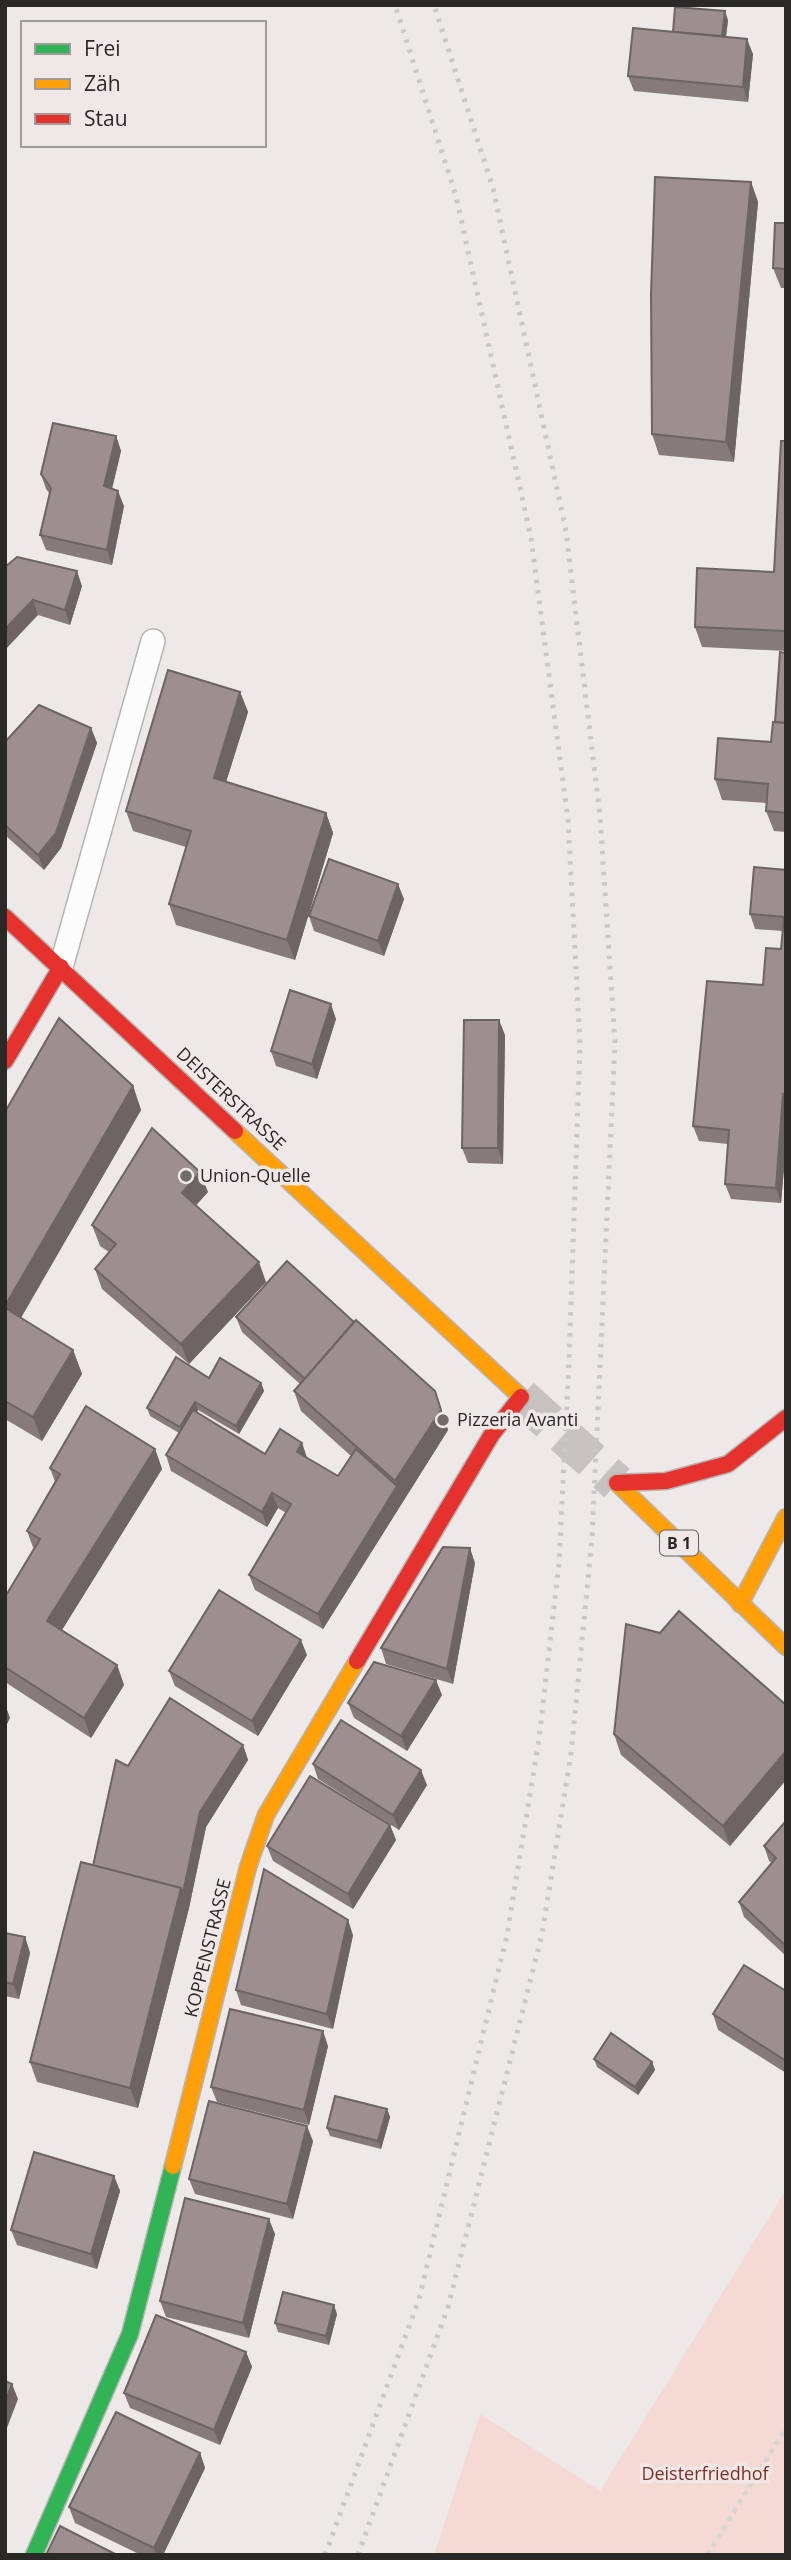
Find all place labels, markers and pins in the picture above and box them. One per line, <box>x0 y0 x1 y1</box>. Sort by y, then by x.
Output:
place label: Union-Quelle <box>200 1163 311 1187</box>
marker: Union-Quelle <box>178 1168 194 1184</box>
place label: Pizzeria Avanti <box>457 1407 578 1431</box>
marker: Pizzeria Avanti <box>435 1412 451 1428</box>

